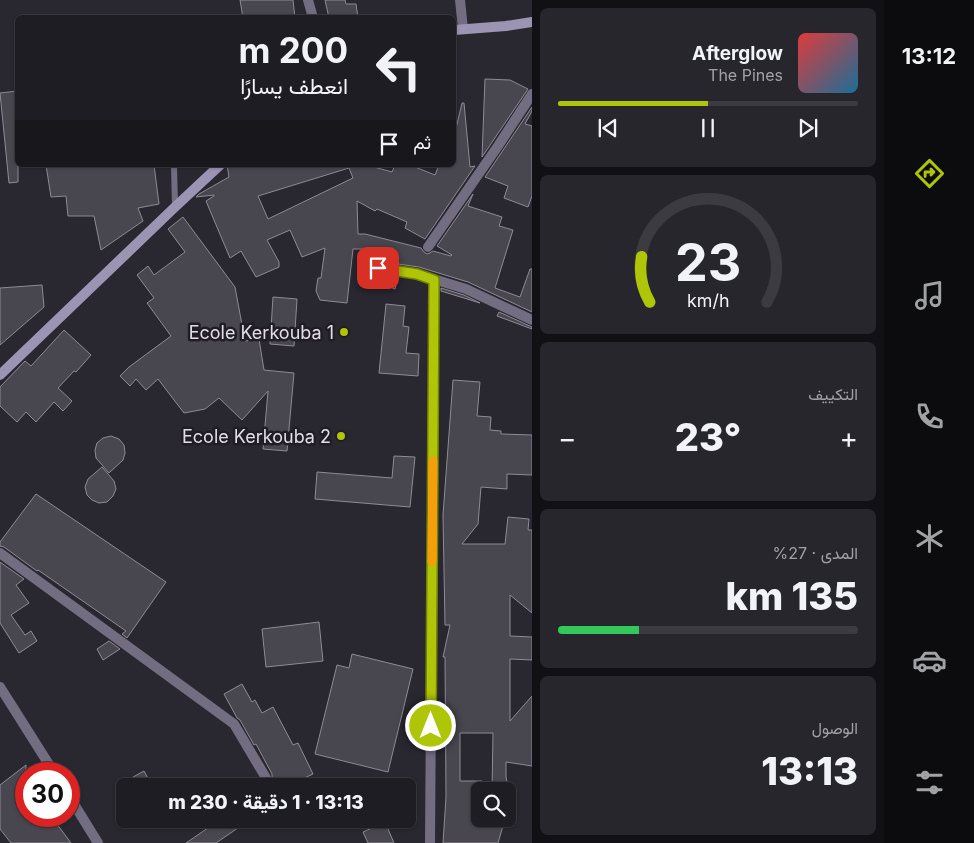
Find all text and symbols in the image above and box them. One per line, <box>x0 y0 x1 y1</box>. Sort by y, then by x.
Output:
text: 200 m <box>239 29 348 71</box>
icon: left <box>366 35 431 100</box>
text: Afterglow <box>692 42 783 65</box>
text: 13:12 <box>902 43 956 69</box>
text: The Pines <box>708 65 783 85</box>
text: انعطف يسارًا <box>240 73 348 99</box>
icon: previous <box>594 114 622 142</box>
icon: pause <box>694 114 722 142</box>
icon: next <box>794 114 822 142</box>
icon: arrive <box>375 130 403 158</box>
text: ثم <box>413 131 431 154</box>
icon: directions <box>912 156 947 191</box>
text: 23 <box>675 231 741 294</box>
pin <box>357 247 399 289</box>
icon: arrive <box>364 254 392 282</box>
icon: music <box>912 278 947 313</box>
text: km/h <box>687 290 729 311</box>
place label: Ecole Kerkouba 1 <box>189 322 334 343</box>
marker: Ecole Kerkouba 1 <box>338 326 350 338</box>
text: التكييف <box>808 384 858 404</box>
icon: phone <box>912 399 947 434</box>
text: 23° <box>675 414 741 460</box>
text: − <box>558 421 577 455</box>
text: + <box>839 421 858 455</box>
place label: Ecole Kerkouba 2 <box>182 426 331 447</box>
marker: Ecole Kerkouba 2 <box>335 430 347 442</box>
icon: climate <box>912 521 947 556</box>
text: المدى · 27% <box>773 543 858 563</box>
text: 135 km <box>725 573 858 619</box>
icon: car <box>912 643 947 678</box>
position arrow <box>404 699 456 751</box>
text: الوصول <box>812 718 858 738</box>
text: 13:13 <box>761 748 858 794</box>
speed limit sign: 30 <box>15 762 80 827</box>
icon: filters <box>912 765 947 800</box>
map controls <box>471 782 516 827</box>
button: search <box>471 782 516 827</box>
text: 13:13 · 1 دقيقة · 230 m <box>168 791 364 814</box>

